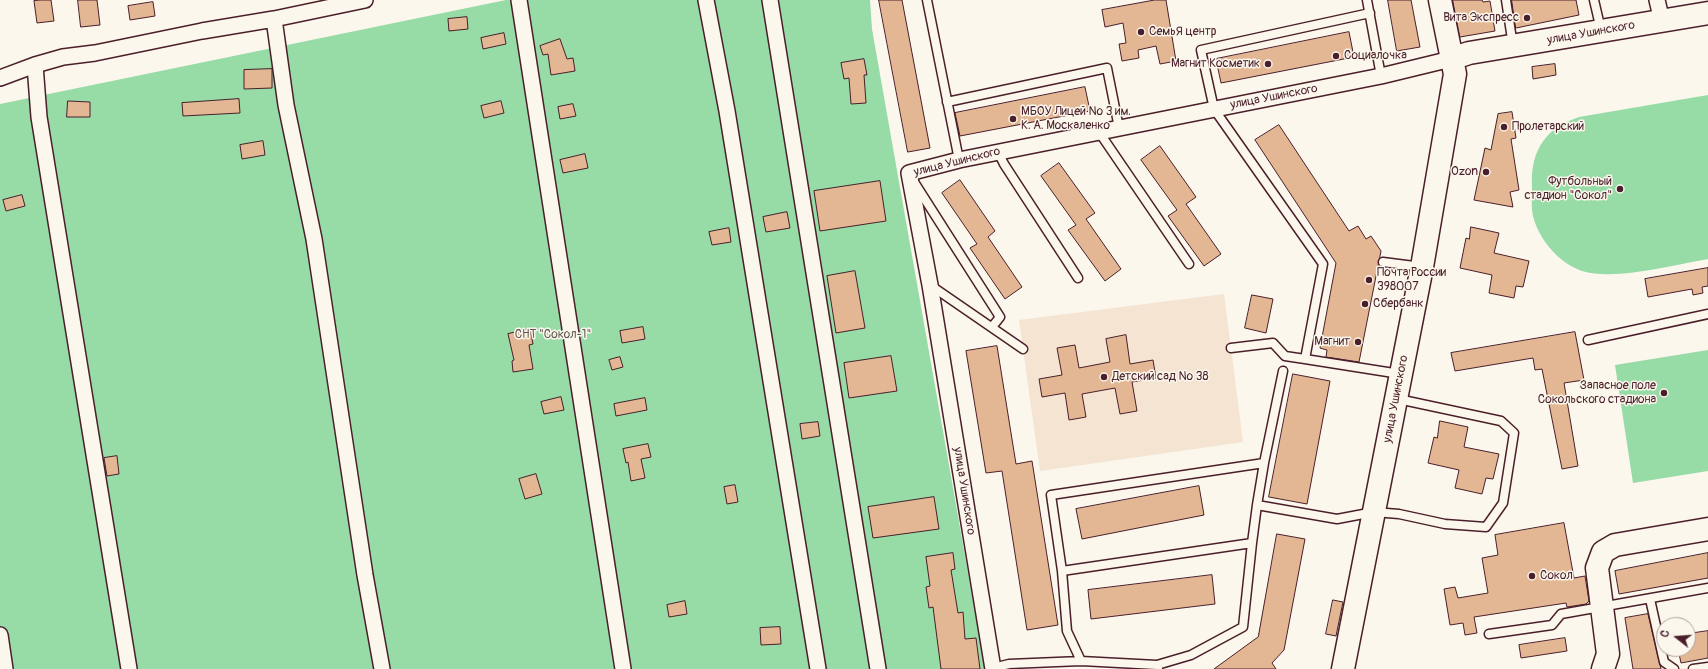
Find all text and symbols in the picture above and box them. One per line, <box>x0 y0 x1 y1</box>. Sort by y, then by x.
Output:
place label: Вита Экспресс <box>1443 11 1519 25</box>
marker: Вита Экспресс <box>1522 13 1532 23</box>
street label: улица Ушинского <box>1546 18 1636 48</box>
place label: СемьЯ центр <box>1149 25 1216 39</box>
marker: СемьЯ центр <box>1136 27 1146 37</box>
place label: Социалочка <box>1344 49 1407 63</box>
marker: Социалочка <box>1331 51 1341 61</box>
place label: Магнит Косметик <box>1171 57 1260 71</box>
marker: Магнит Косметик <box>1263 59 1273 69</box>
street label: улица Ушинского <box>1229 81 1319 113</box>
place label: МБОУ Лицей № 3 им. К. А. Москаленко <box>1021 105 1131 133</box>
marker: МБОУ Лицей № 3 им. К. А. Москаленко <box>1008 114 1018 124</box>
place label: Пролетарский <box>1512 120 1584 134</box>
marker: Пролетарский <box>1499 122 1509 132</box>
street label: улица Ушинского <box>912 144 1002 180</box>
place label: Ozon <box>1451 165 1478 179</box>
marker: Ozon <box>1481 167 1491 177</box>
place label: Футбольный стадион "Сокол" <box>1524 175 1612 203</box>
marker: Футбольный стадион "Сокол" <box>1615 184 1625 194</box>
place label: Почта России 398007 <box>1377 266 1446 294</box>
marker: Почта России 398007 <box>1364 275 1374 285</box>
place label: Сбербанк <box>1373 297 1424 311</box>
marker: Сбербанк <box>1360 299 1370 309</box>
park label: СНТ "Сокол-1" <box>515 328 591 342</box>
place label: Магнит <box>1314 335 1350 349</box>
marker: Магнит <box>1353 337 1363 347</box>
street label: улица Ушинского <box>1380 354 1412 444</box>
place label: Детский сад № 38 <box>1112 370 1209 384</box>
marker: Детский сад № 38 <box>1099 372 1109 382</box>
place label: Запасное поле Сокольского стадиона <box>1538 379 1656 407</box>
marker: Запасное поле Сокольского стадиона <box>1659 388 1669 398</box>
street label: улица Ушинского <box>950 446 978 536</box>
place label: Сокол <box>1540 569 1573 583</box>
marker: Сокол <box>1527 571 1537 581</box>
north arrow <box>1656 617 1696 657</box>
text: С <box>1658 628 1672 639</box>

